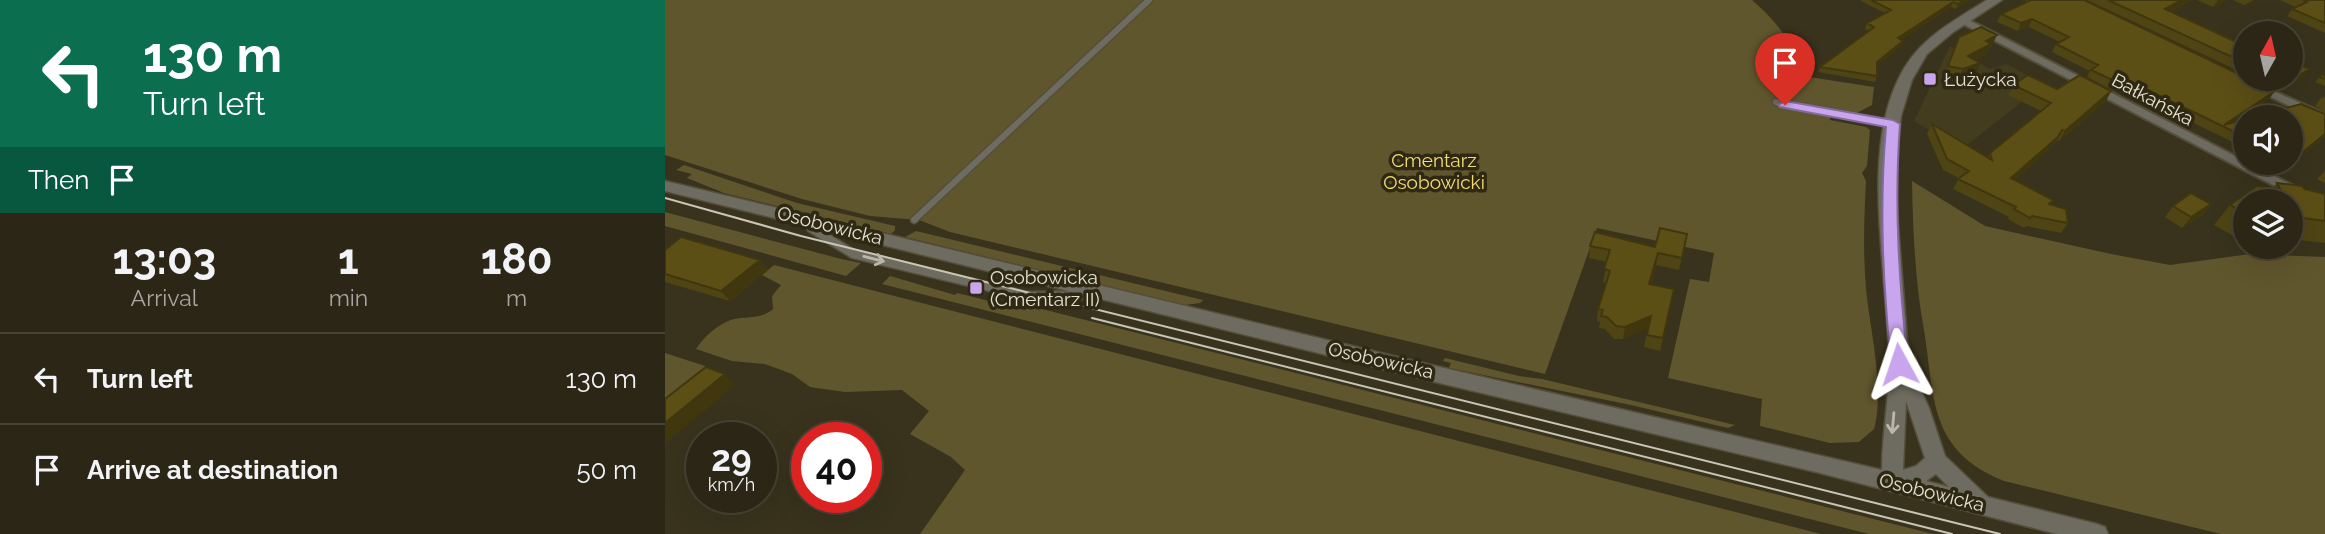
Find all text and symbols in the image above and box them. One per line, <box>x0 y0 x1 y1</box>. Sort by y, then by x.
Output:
north arrow <box>2233 21 2303 91</box>
map controls <box>2233 21 2303 259</box>
text: 130 m <box>143 26 282 83</box>
icon: left <box>28 28 119 119</box>
pin <box>1755 33 1815 105</box>
icon: arrive <box>1766 44 1804 82</box>
place label: Łużycka <box>1944 68 2017 90</box>
street label: Bałkańska <box>2108 68 2198 130</box>
marker: Łużycka <box>1922 71 1938 87</box>
text: Turn left <box>143 85 265 122</box>
button: sound <box>2233 105 2303 175</box>
park label: Cmentarz Osobowicki <box>1383 149 1485 193</box>
icon: arrive <box>103 161 141 199</box>
text: Then <box>28 165 89 195</box>
button: layers <box>2233 189 2303 259</box>
street label: Osobowicka <box>775 201 885 249</box>
text: 13:03 <box>112 235 216 284</box>
text: 1 <box>338 235 359 284</box>
text: 180 <box>481 235 553 284</box>
one-way arrow <box>862 253 885 266</box>
place label: Osobowicka (Cmentarz II) <box>990 266 1099 310</box>
marker: Osobowicka (Cmentarz II) <box>968 280 984 296</box>
text: Arrival <box>131 284 198 311</box>
text: min <box>329 284 368 311</box>
text: m <box>506 284 527 311</box>
position arrow <box>1862 327 1936 401</box>
street label: Osobowicka <box>1326 337 1436 383</box>
icon: left <box>28 360 66 398</box>
text: Turn left <box>87 364 193 394</box>
text: 130 m <box>566 364 637 394</box>
one-way arrow <box>1886 411 1899 434</box>
speed limit sign: 40 <box>791 422 882 513</box>
text: 29 <box>711 438 752 479</box>
icon: arrive <box>28 451 66 489</box>
text: Arrive at destination <box>87 455 338 485</box>
text: 50 m <box>576 455 637 485</box>
street label: Osobowicka <box>1877 468 1987 516</box>
text: km/h <box>708 474 755 495</box>

